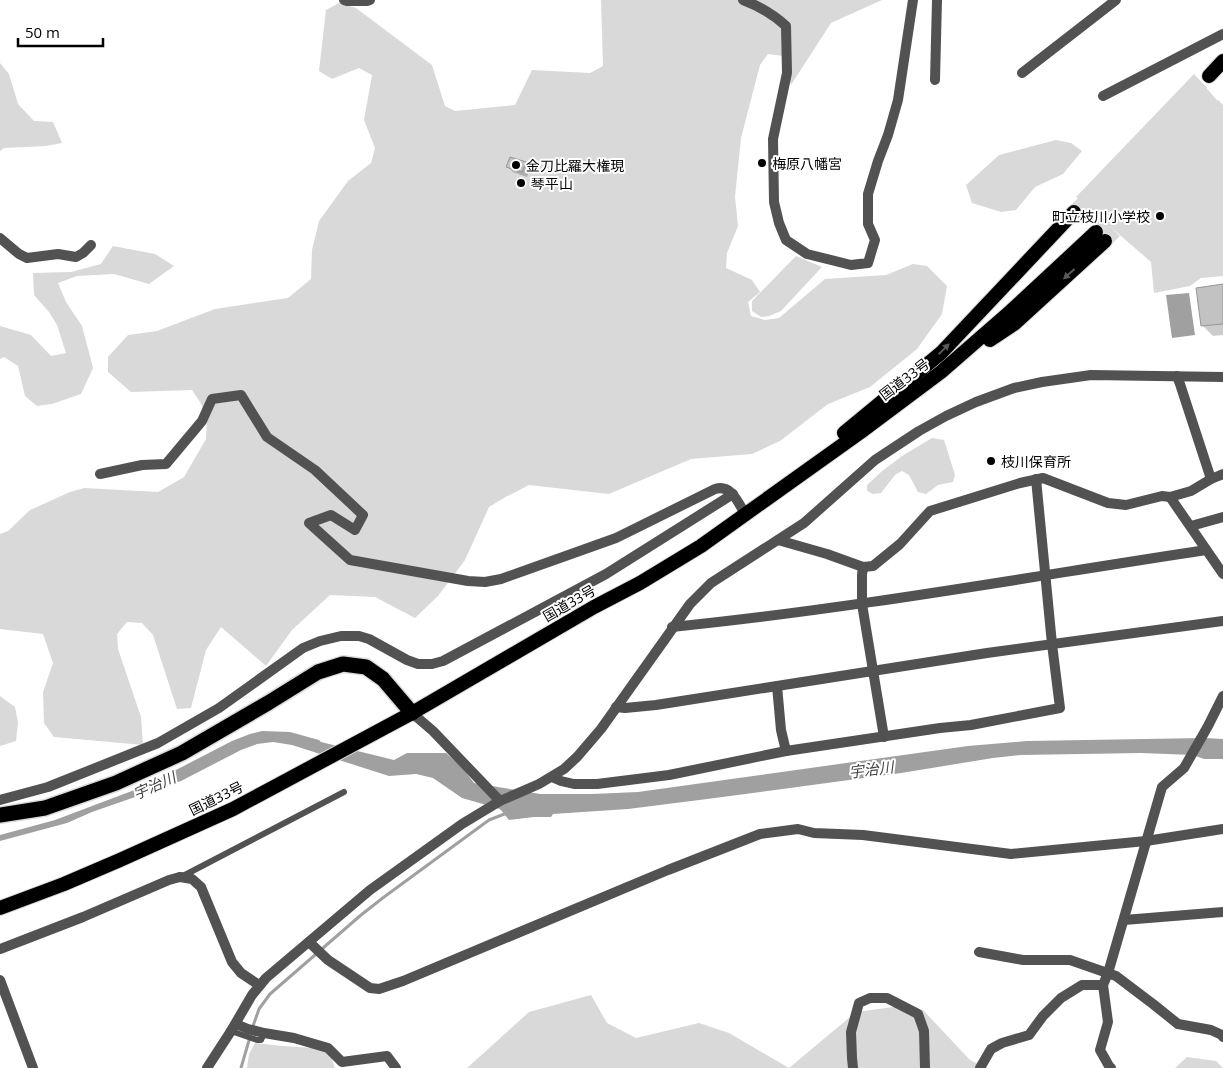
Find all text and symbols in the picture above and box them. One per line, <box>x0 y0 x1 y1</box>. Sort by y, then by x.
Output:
scale bar <box>18 15 102 47</box>
text: 50 m <box>25 22 60 42</box>
place label: 梅原八幡宮 <box>772 154 842 173</box>
place label: 金刀比羅大権現 <box>526 156 624 175</box>
marker: 梅原八幡宮 <box>756 157 768 169</box>
marker: 金刀比羅大権現 <box>510 159 522 171</box>
place label: 琴平山 <box>531 174 573 193</box>
marker: 琴平山 <box>515 177 527 189</box>
place label: 町立枝川小学校 <box>1052 207 1150 226</box>
marker: 町立枝川小学校 <box>1154 210 1166 222</box>
one-way arrow <box>1063 268 1075 280</box>
one-way arrow <box>938 343 950 355</box>
street label: 国道33号 <box>875 354 933 404</box>
place label: 枝川保育所 <box>1001 452 1071 471</box>
marker: 枝川保育所 <box>985 455 997 467</box>
street label: 国道33号 <box>539 580 599 626</box>
water label: 宇治川 <box>847 756 897 782</box>
water label: 宇治川 <box>129 766 180 803</box>
street label: 国道33号 <box>186 777 246 819</box>

